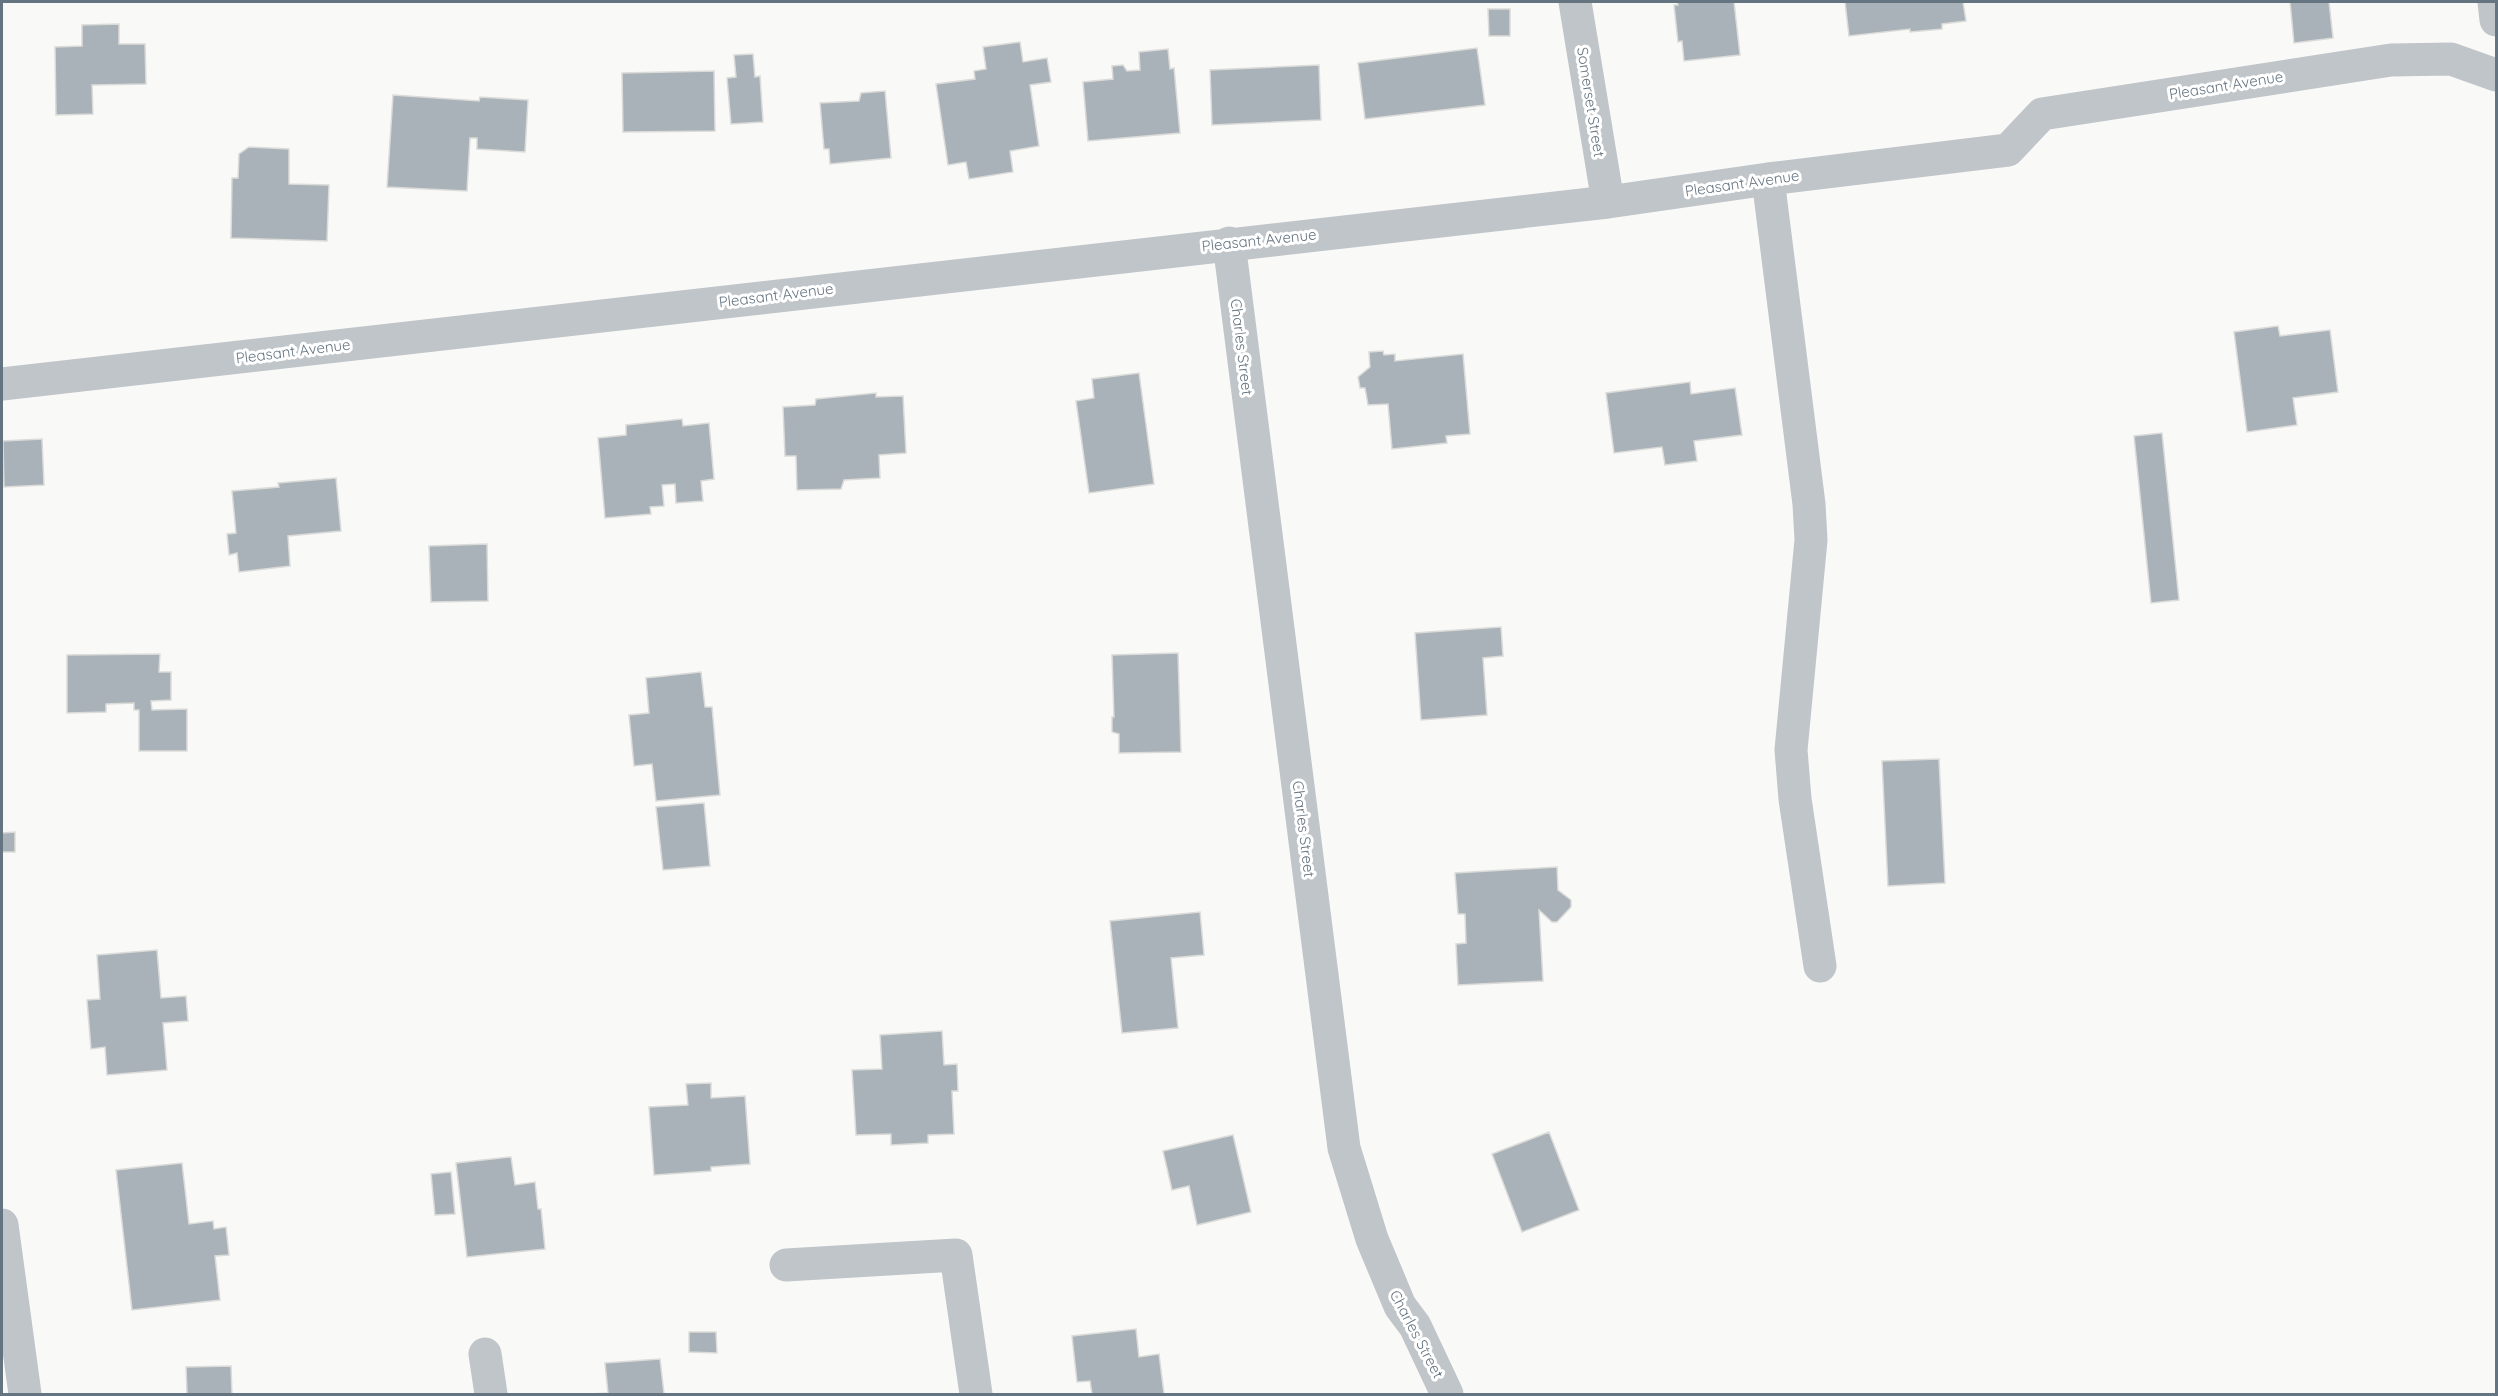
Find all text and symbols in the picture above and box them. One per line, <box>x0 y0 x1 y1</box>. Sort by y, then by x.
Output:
street label: Somerset Street <box>1573 46 1609 158</box>
street label: Pleasant Avenue <box>2168 67 2284 103</box>
street label: Pleasant Avenue <box>1684 166 1800 200</box>
street label: Pleasant Avenue <box>1201 225 1317 255</box>
street label: Pleasant Avenue <box>718 279 834 311</box>
street label: Charles Street <box>1227 298 1257 396</box>
street label: Pleasant Avenue <box>235 335 351 367</box>
street label: Charles Street <box>1289 780 1319 878</box>
street label: Charles Street <box>1386 1287 1448 1381</box>

